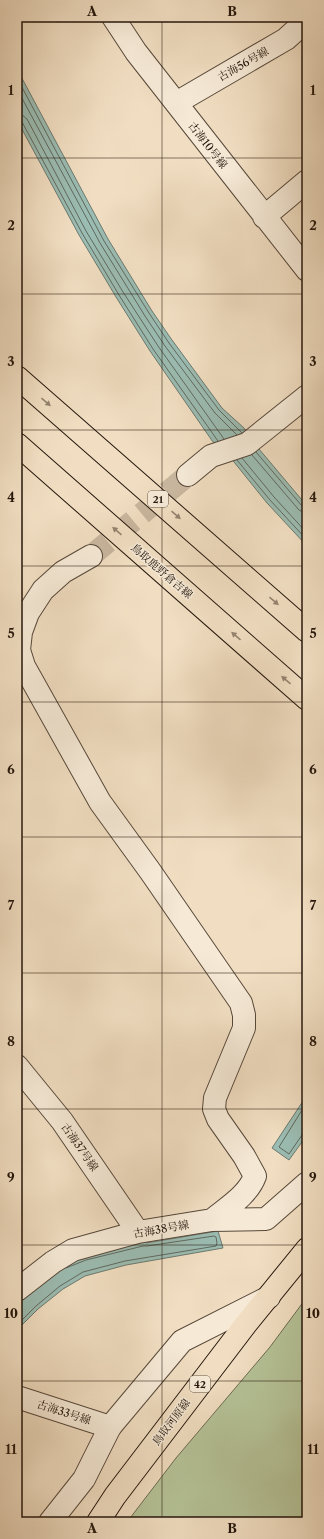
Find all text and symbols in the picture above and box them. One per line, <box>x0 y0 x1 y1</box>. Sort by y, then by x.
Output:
text: A <box>86 3 98 19</box>
text: B <box>227 3 237 19</box>
street label: 古海56号線 <box>215 44 271 84</box>
text: 1 <box>8 82 14 98</box>
text: 1 <box>310 82 316 98</box>
street label: 古海10号線 <box>185 119 231 171</box>
text: 2 <box>7 217 15 233</box>
text: 2 <box>309 217 317 233</box>
text: 3 <box>7 353 15 369</box>
text: 3 <box>309 353 317 369</box>
one-way arrow <box>41 398 52 407</box>
text: 4 <box>7 489 15 505</box>
text: 4 <box>309 489 317 505</box>
road number: 21 <box>148 491 168 507</box>
one-way arrow <box>171 511 181 520</box>
one-way arrow <box>112 527 122 536</box>
street label: 鳥取鹿野倉吉線 <box>128 540 196 602</box>
one-way arrow <box>268 597 279 606</box>
text: 5 <box>7 625 15 641</box>
text: 5 <box>309 625 317 641</box>
one-way arrow <box>230 631 241 640</box>
one-way arrow <box>281 675 291 685</box>
text: 6 <box>7 761 15 777</box>
text: 6 <box>309 761 317 777</box>
text: 7 <box>8 897 15 913</box>
text: 7 <box>310 897 317 913</box>
text: 8 <box>7 1033 15 1049</box>
text: 8 <box>309 1033 317 1049</box>
street label: 古海37号線 <box>58 1120 102 1174</box>
text: 9 <box>7 1169 15 1185</box>
text: 9 <box>309 1169 317 1185</box>
street label: 古海38号線 <box>132 1217 190 1241</box>
text: 10 <box>4 1305 18 1321</box>
text: 10 <box>306 1305 320 1321</box>
road number: 42 <box>190 1376 210 1392</box>
street label: 鳥取河原線 <box>149 1396 193 1448</box>
street label: 古海33号線 <box>35 1397 93 1427</box>
text: 11 <box>5 1441 17 1457</box>
text: 11 <box>307 1441 319 1457</box>
text: A <box>86 1520 98 1536</box>
text: B <box>227 1520 237 1536</box>

